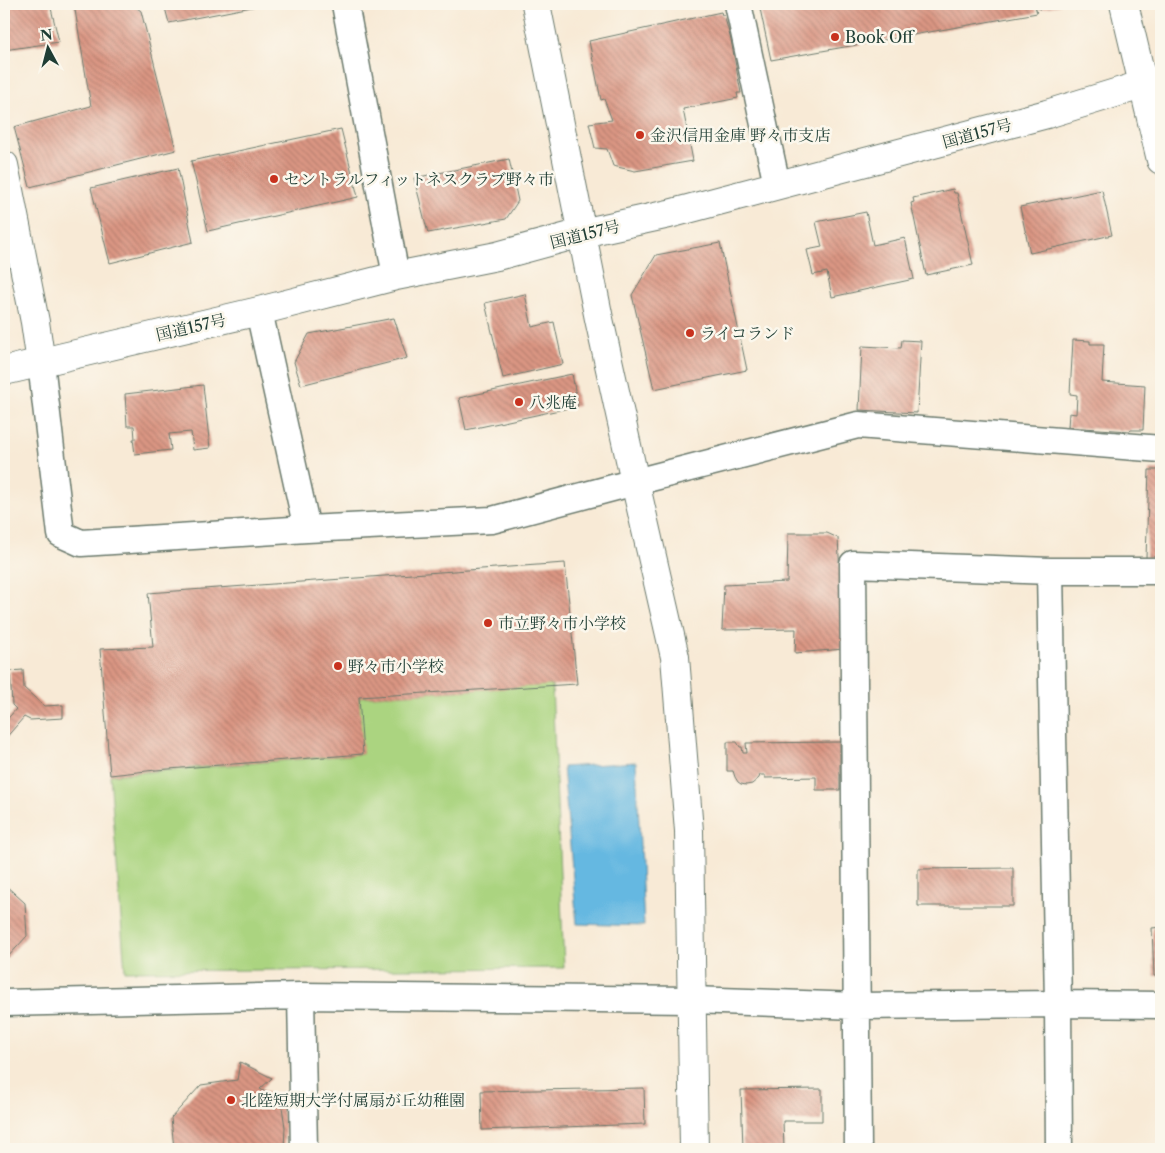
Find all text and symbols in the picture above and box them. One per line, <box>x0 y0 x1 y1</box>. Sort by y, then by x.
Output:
north arrow <box>22 22 72 72</box>
text: N <box>39 25 54 45</box>
place label: Book Off <box>845 27 915 47</box>
marker: Book Off <box>829 31 841 43</box>
street label: 国道157号 <box>940 114 1014 152</box>
place label: 金沢信用金庫 野々市支店 <box>650 125 830 145</box>
marker: 金沢信用金庫 野々市支店 <box>634 129 646 141</box>
place label: セントラルフィットネスクラブ野々市 <box>284 169 554 189</box>
marker: セントラルフィットネスクラブ野々市 <box>268 173 280 185</box>
street label: 国道157号 <box>548 216 622 252</box>
street label: 国道157号 <box>154 309 228 345</box>
place label: ライコランド <box>700 323 795 343</box>
marker: ライコランド <box>684 327 696 339</box>
place label: 八兆庵 <box>529 392 577 412</box>
marker: 八兆庵 <box>513 396 525 408</box>
place label: 市立野々市小学校 <box>498 613 626 633</box>
marker: 市立野々市小学校 <box>482 617 494 629</box>
place label: 野々市小学校 <box>348 656 444 676</box>
marker: 野々市小学校 <box>332 660 344 672</box>
place label: 北陸短期大学付属扇が丘幼稚園 <box>241 1090 465 1110</box>
marker: 北陸短期大学付属扇が丘幼稚園 <box>225 1094 237 1106</box>

